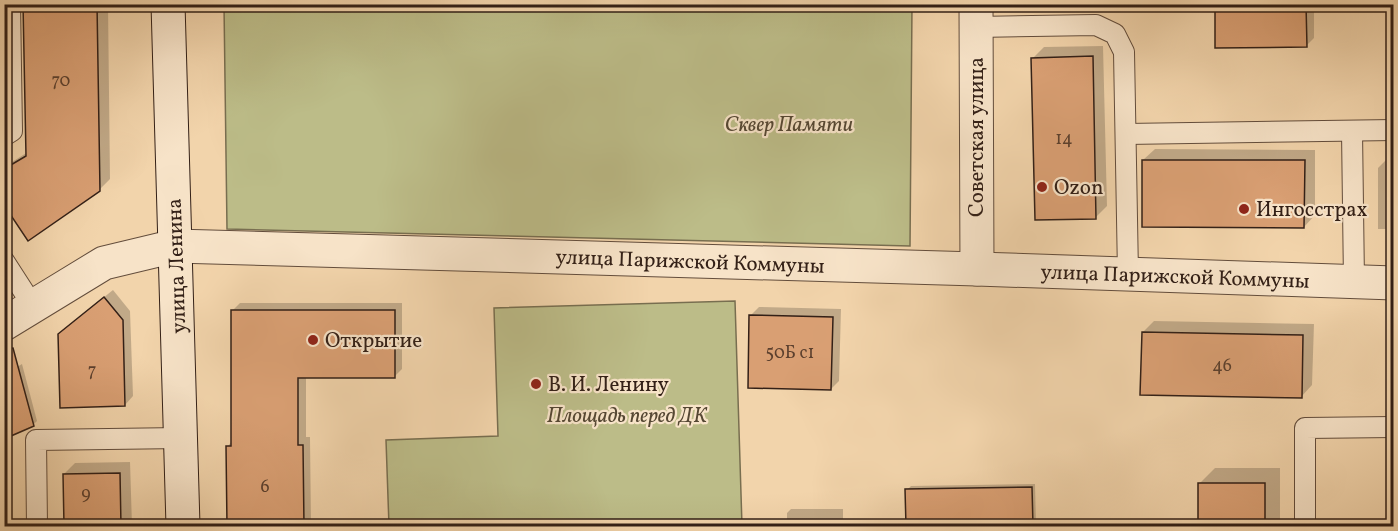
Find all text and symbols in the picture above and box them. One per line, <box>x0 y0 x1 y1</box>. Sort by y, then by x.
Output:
street label: Советская улица <box>963 57 992 217</box>
house number: 70 <box>52 69 71 94</box>
park label: Сквер Памяти <box>725 111 853 140</box>
house number: 14 <box>1055 127 1073 152</box>
place label: Ozon <box>1054 174 1104 203</box>
marker: Ozon <box>1035 180 1049 194</box>
place label: Ингосстрах <box>1256 196 1367 225</box>
street label: улица Ленина <box>161 198 194 334</box>
marker: Ингосстрах <box>1237 202 1251 216</box>
street label: улица Парижской Коммуны <box>555 243 825 282</box>
street label: улица Парижской Коммуны <box>1040 258 1310 297</box>
place label: Открытие <box>325 327 422 356</box>
marker: Открытие <box>306 333 320 347</box>
house number: 50Б с1 <box>766 341 814 366</box>
house number: 46 <box>1212 354 1232 379</box>
house number: 7 <box>88 359 96 384</box>
place label: В. И. Ленину <box>548 371 670 400</box>
marker: В. И. Ленину <box>529 377 543 391</box>
park label: Площадь перед ДК <box>547 402 708 431</box>
house number: 6 <box>260 475 270 500</box>
house number: 9 <box>81 482 91 507</box>

